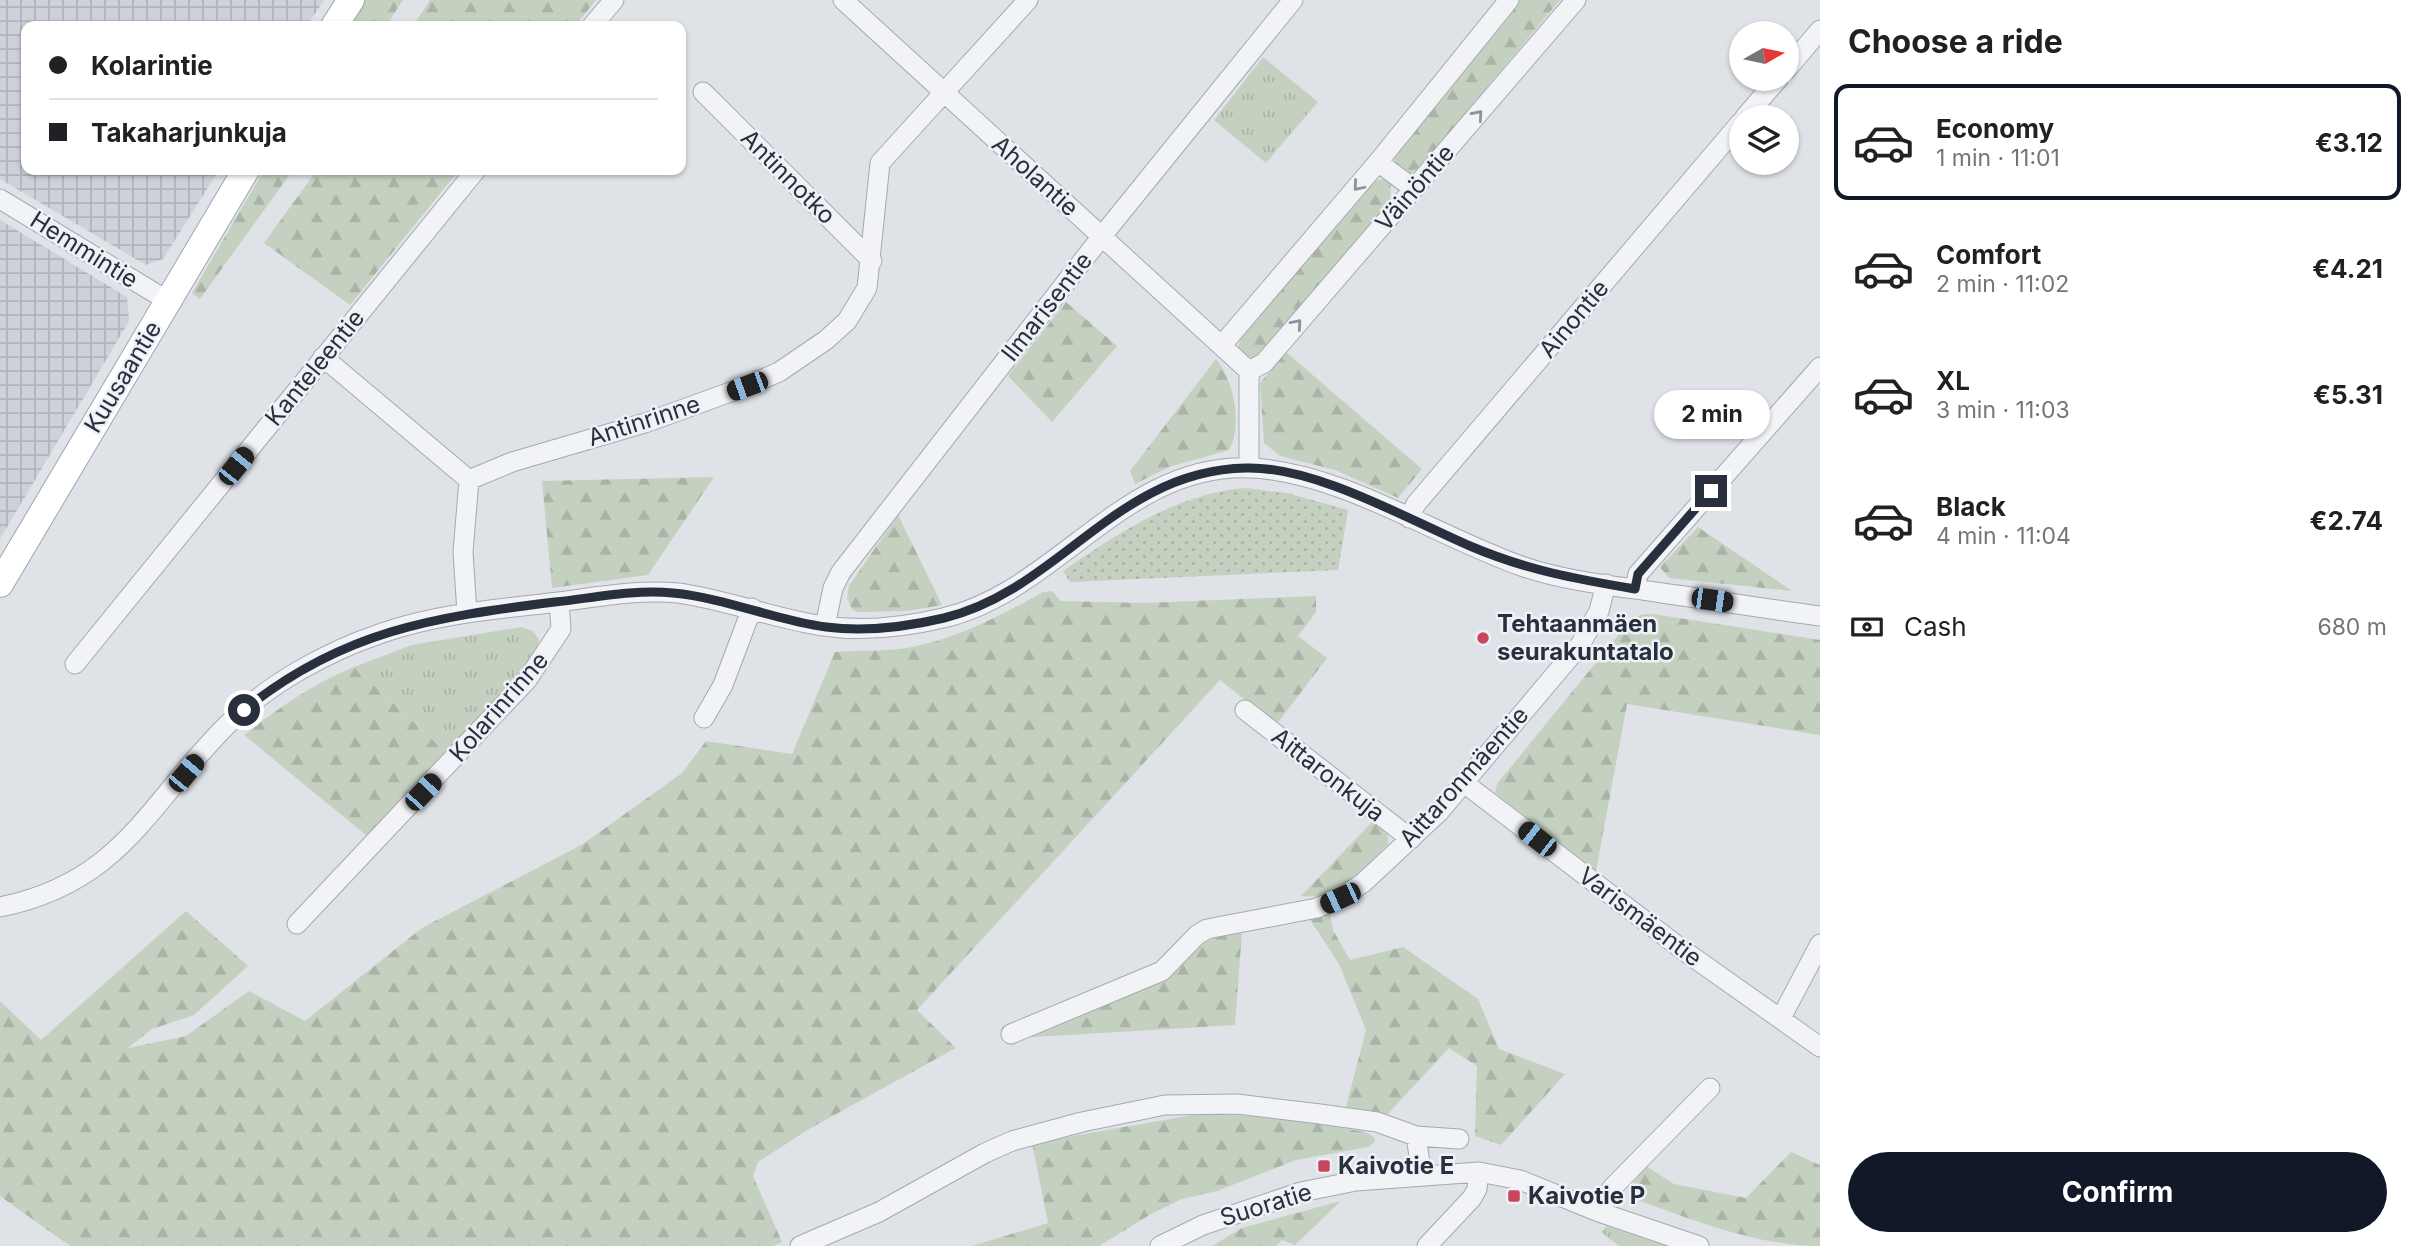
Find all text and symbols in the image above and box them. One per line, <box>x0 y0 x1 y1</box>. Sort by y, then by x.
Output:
north arrow <box>1729 21 1799 91</box>
map controls <box>1729 21 1799 175</box>
text: Choose a ride <box>1848 22 2063 61</box>
text: Kolarintie <box>91 50 213 81</box>
button: layers <box>1729 105 1799 175</box>
one-way arrow <box>1470 110 1482 123</box>
icon: car <box>1852 111 1915 174</box>
text: Economy <box>1936 113 2054 144</box>
text: Takaharjunkuja <box>91 117 287 148</box>
street label: Antinnotko <box>735 123 842 230</box>
text: €3.12 <box>2315 127 2383 158</box>
street label: Aholantie <box>986 129 1085 222</box>
street label: Väinöntie <box>1369 138 1460 237</box>
text: 1 min · 11:01 <box>1936 144 2060 172</box>
one-way arrow <box>1354 178 1366 191</box>
street label: Hemmintie <box>25 205 143 294</box>
icon: car <box>1852 237 1915 300</box>
text: Comfort <box>1936 239 2041 270</box>
street label: Ilmarisentie <box>995 246 1098 367</box>
text: €4.21 <box>2312 253 2383 284</box>
text: 2 min · 11:02 <box>1936 270 2069 298</box>
street label: Ainontie <box>1533 274 1615 364</box>
street label: Kanteleentie <box>259 304 370 432</box>
street label: Kuusaantie <box>78 316 167 438</box>
one-way arrow <box>1289 320 1301 333</box>
icon: car <box>1852 363 1915 426</box>
text: XL <box>1936 365 1970 396</box>
car <box>724 369 771 403</box>
text: €5.31 <box>2313 379 2383 410</box>
street label: Antinrinne <box>584 389 704 452</box>
callout: 2 min <box>1653 390 1769 438</box>
text: 3 min · 11:03 <box>1936 396 2070 424</box>
text: 2 min <box>1681 400 1743 428</box>
car <box>215 443 258 489</box>
route end <box>1695 475 1727 507</box>
icon: car <box>1852 489 1915 552</box>
text: Black <box>1936 491 2006 522</box>
text: €2.74 <box>2310 505 2383 536</box>
text: 4 min · 11:04 <box>1936 522 2071 550</box>
car <box>1690 587 1735 613</box>
icon: cash <box>1848 608 1886 646</box>
place label: Tehtaanmäen seurakuntatalo <box>1497 609 1674 666</box>
text: Cash <box>1904 611 1967 642</box>
text: 680 m <box>2317 613 2387 641</box>
marker: Tehtaanmäen seurakuntatalo <box>1475 630 1491 646</box>
street label: Kolarinrinne <box>443 646 554 767</box>
route start <box>228 694 260 726</box>
street label: Aittaronmäentie <box>1393 701 1534 853</box>
street label: Aittaronkuja <box>1266 722 1390 828</box>
car <box>165 750 208 796</box>
car <box>401 769 446 815</box>
car <box>1514 818 1561 860</box>
street label: Varismäentie <box>1573 861 1708 972</box>
car <box>1317 880 1364 916</box>
place label: Kaivotie E <box>1338 1151 1454 1180</box>
button: Confirm <box>1848 1152 2387 1232</box>
marker: Kaivotie E <box>1316 1158 1332 1174</box>
street label: Suoratie <box>1217 1177 1315 1232</box>
place label: Kaivotie P <box>1528 1181 1645 1210</box>
marker: Kaivotie P <box>1506 1188 1522 1204</box>

